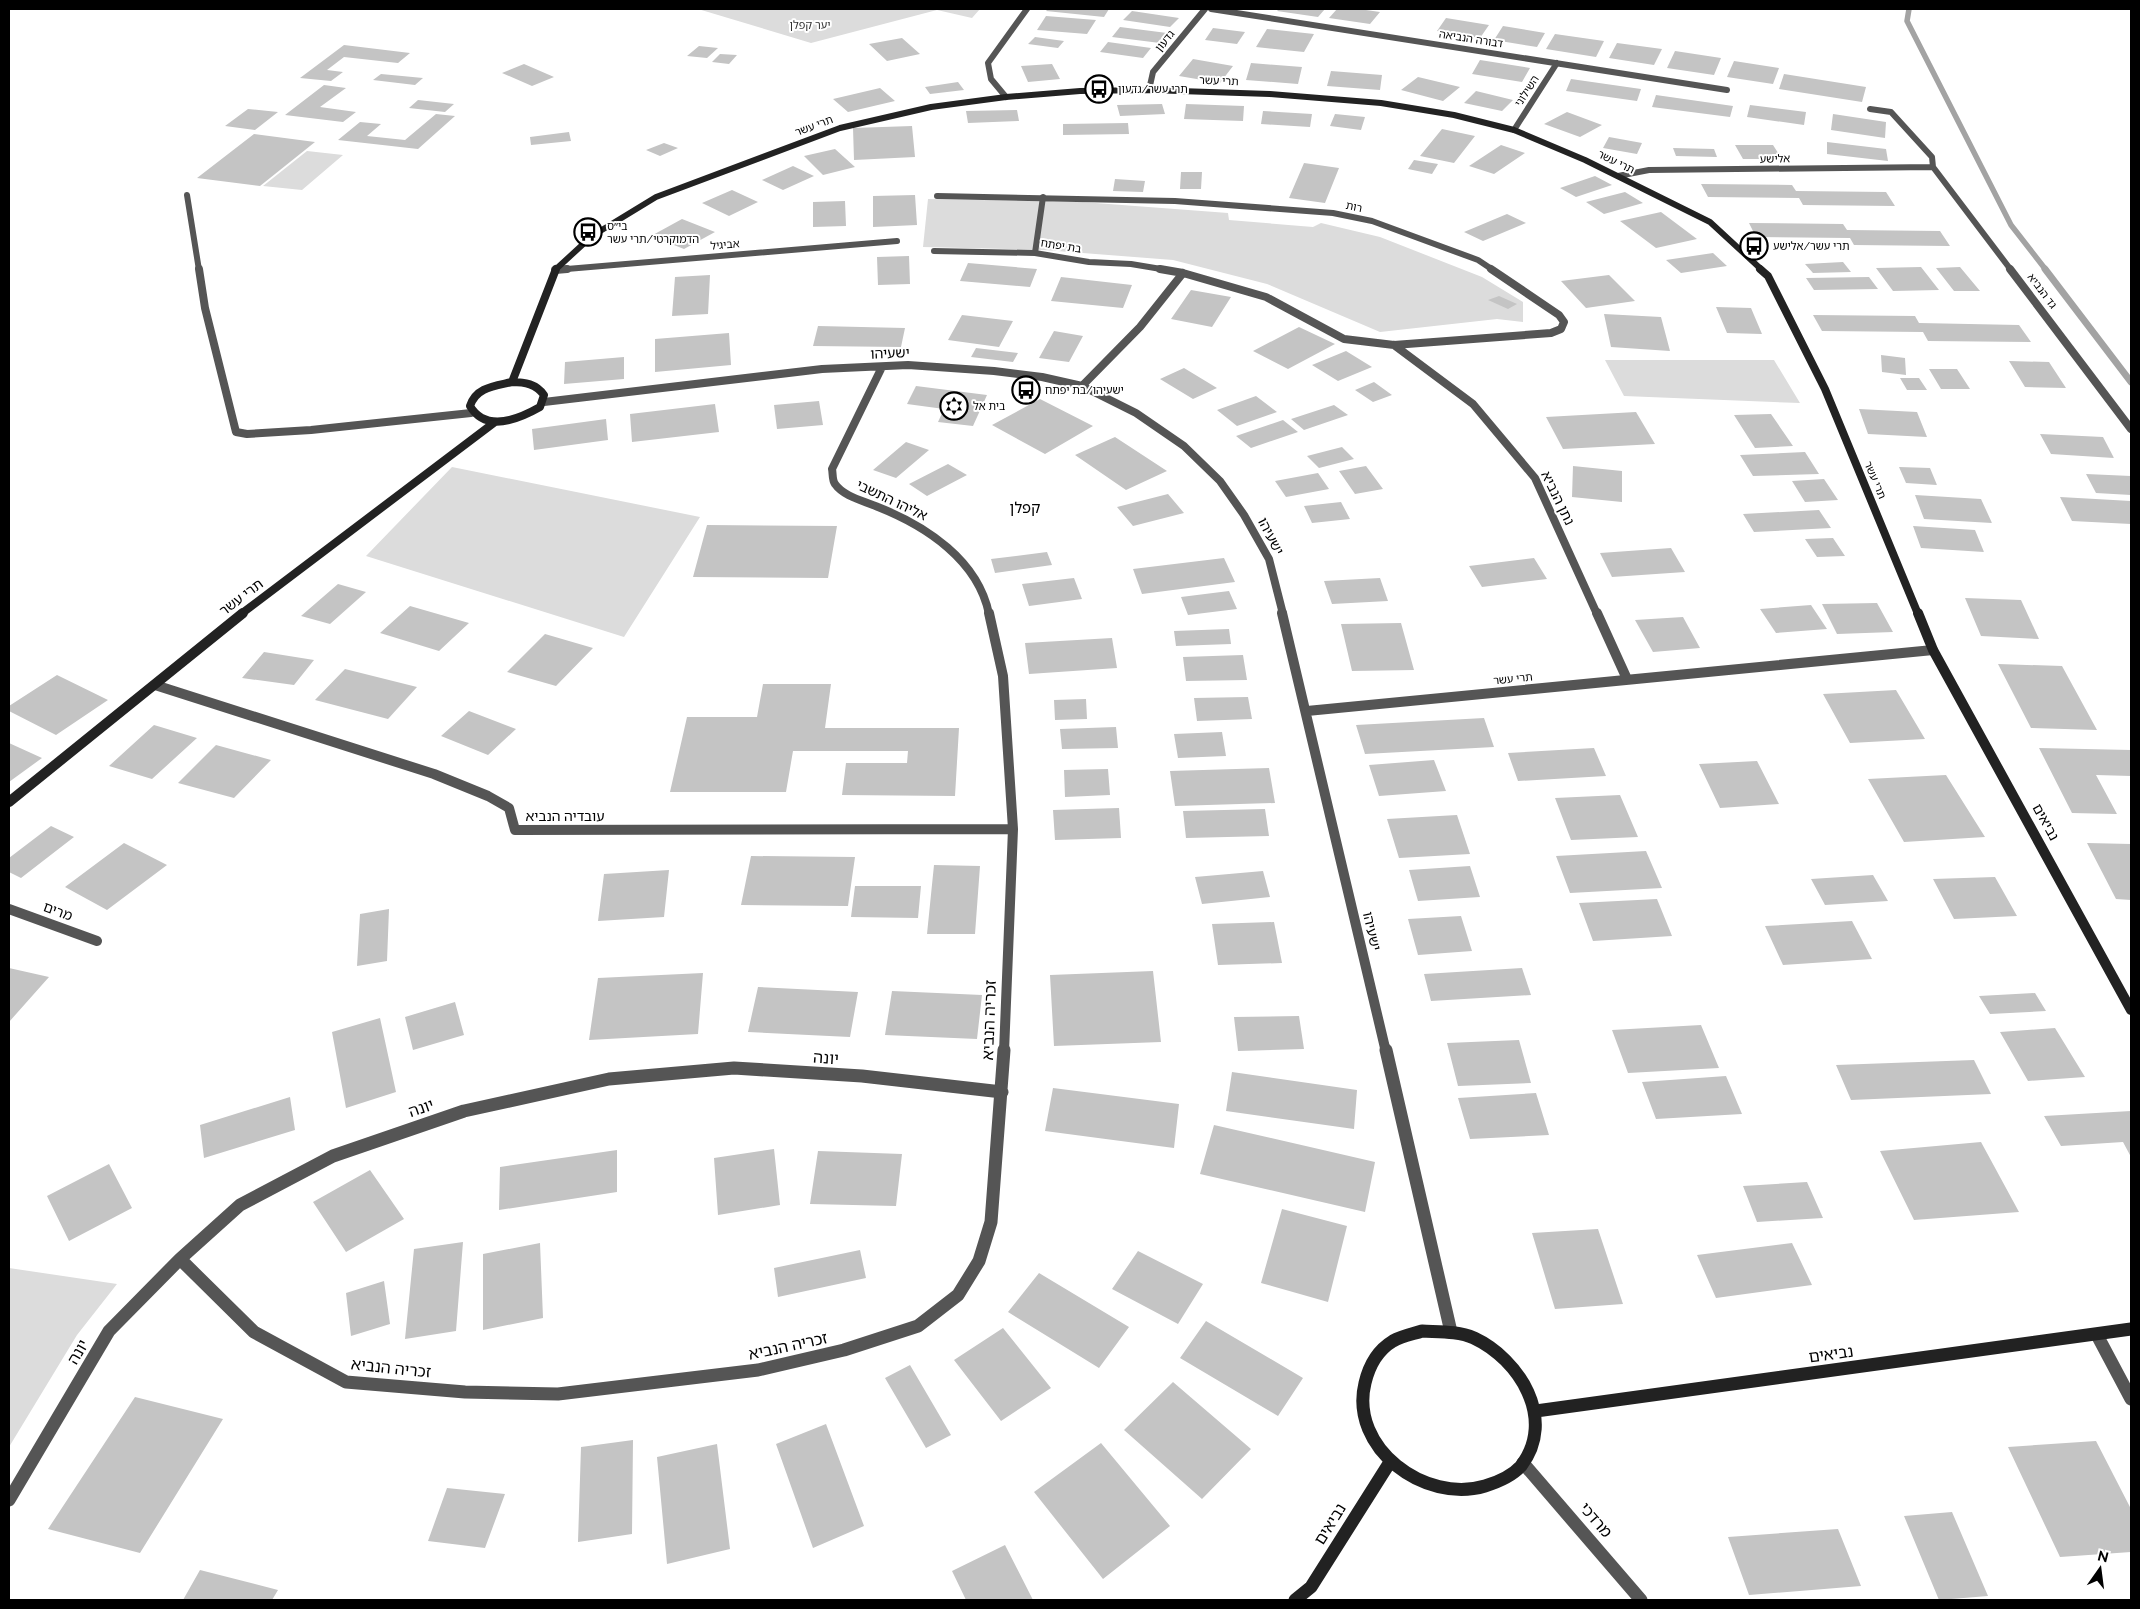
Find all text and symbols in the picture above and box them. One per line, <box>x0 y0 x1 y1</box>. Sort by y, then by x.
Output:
park label: יער קפלן <box>789 19 831 32</box>
street label: גדעון <box>1153 28 1177 54</box>
street label: דבורה הנביאה <box>1438 28 1504 51</box>
street label: השילוני <box>1512 73 1542 109</box>
bus stop icon: תרי עשר/גדעון <box>1084 74 1114 104</box>
street label: תרי עשר <box>1199 74 1239 88</box>
place label: תרי עשר/גדעון <box>1118 83 1188 96</box>
street label: תרי עשר <box>793 113 835 139</box>
street label: תרי עשר <box>1595 147 1637 177</box>
street label: אלישע <box>1760 152 1790 166</box>
street label: רות <box>1345 199 1363 215</box>
bus stop icon: בי״ס הדמוקרטי/תרי עשר <box>573 217 603 247</box>
place label: בי״ס הדמוקרטי/תרי עשר <box>607 220 699 246</box>
bus stop icon: תרי עשר/אלישע <box>1739 231 1769 261</box>
street label: בת יפתח <box>1040 236 1082 256</box>
street label: אביגיל <box>710 237 740 253</box>
place label: תרי עשר/אלישע <box>1773 240 1850 253</box>
street label: גד הנביא <box>2025 271 2059 311</box>
street label: ישעיהו <box>870 344 910 362</box>
bus stop icon: ישעיהו/בת יפתח <box>1011 375 1041 405</box>
place label: ישעיהו/בת יפתח <box>1045 384 1124 397</box>
synagogue icon: בית אל <box>939 391 969 421</box>
place label: בית אל <box>973 400 1005 413</box>
street label: תרי עשר <box>1861 459 1889 501</box>
street label: נתן הנביא <box>1538 468 1578 528</box>
street label: אליהו התשבי <box>854 477 930 523</box>
district label: קפלן <box>1009 499 1041 517</box>
street label: ישעיהו <box>1255 515 1287 557</box>
street label: תרי עשר <box>216 575 266 619</box>
street label: תרי עשר <box>1493 670 1533 688</box>
street label: נביאים <box>2029 801 2063 843</box>
street label: עובדיה הנביא <box>525 808 605 824</box>
street label: מרים <box>41 898 75 924</box>
street label: ישעיהו <box>1360 910 1384 952</box>
street label: זכריה הנביא <box>978 979 1000 1061</box>
street label: יונה <box>813 1048 839 1068</box>
street label: יונה <box>406 1095 436 1121</box>
street label: זכריה הנביא <box>747 1328 829 1364</box>
street label: יונה <box>63 1336 93 1368</box>
street label: נביאים <box>1807 1341 1855 1367</box>
street label: זכריה הנביא <box>350 1354 432 1382</box>
street label: מרדכי <box>1576 1499 1616 1541</box>
street label: נביאים <box>1310 1500 1350 1548</box>
north arrow <box>2075 1544 2125 1594</box>
text: N <box>2096 1547 2110 1565</box>

